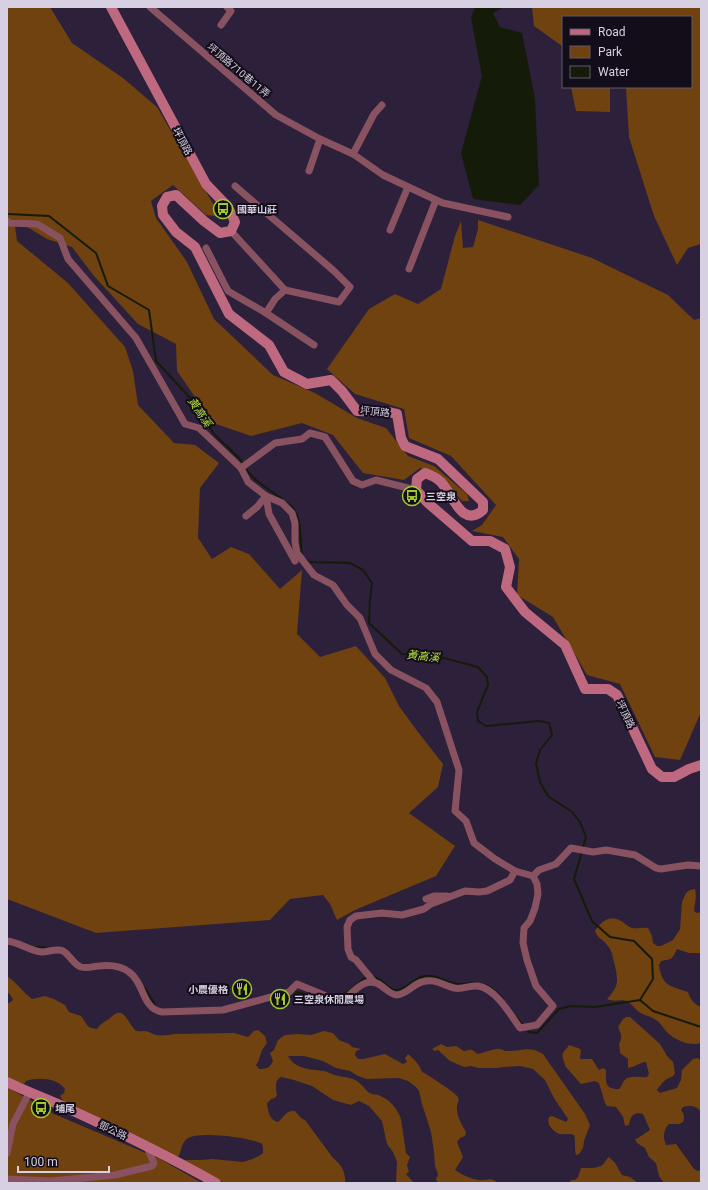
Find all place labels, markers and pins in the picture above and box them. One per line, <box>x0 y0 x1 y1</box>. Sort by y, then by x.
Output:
bus stop icon: 國華山莊 <box>212 198 234 220</box>
place label: 國華山莊 <box>237 204 277 215</box>
bus stop icon: 三空泉 <box>401 485 423 507</box>
place label: 三空泉 <box>426 491 457 502</box>
restaurant icon: 小農優格 <box>231 978 253 1000</box>
place label: 小農優格 <box>188 984 229 995</box>
restaurant icon: 三空泉休閒農場 <box>269 988 291 1010</box>
place label: 三空泉休閒農場 <box>294 994 364 1005</box>
bus stop icon: 埔尾 <box>30 1097 52 1119</box>
place label: 埔尾 <box>55 1103 75 1114</box>

